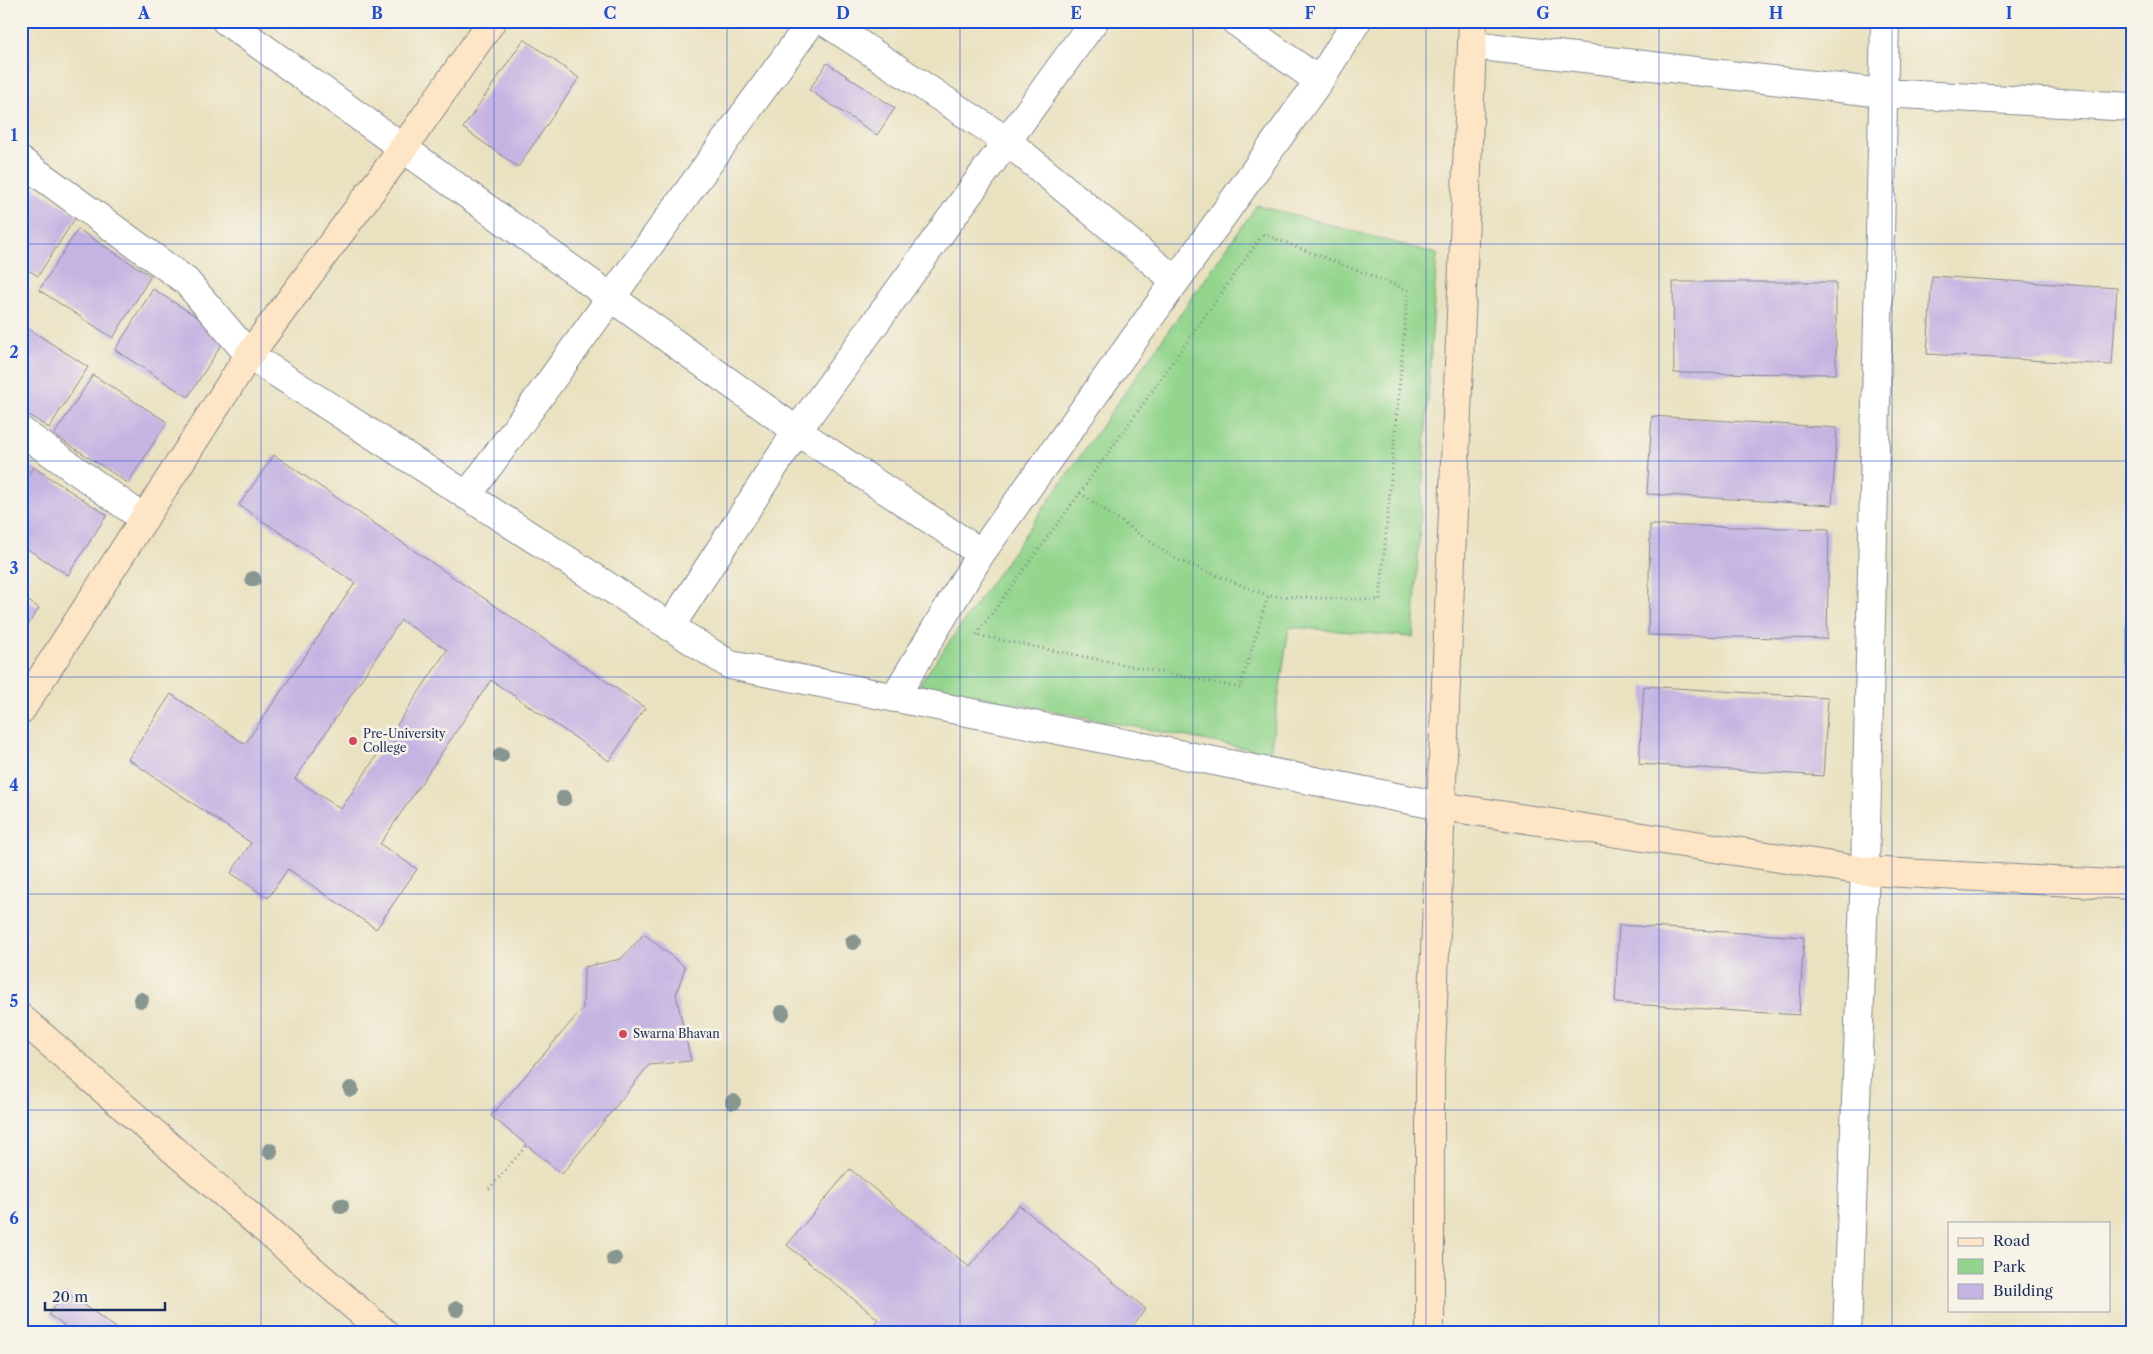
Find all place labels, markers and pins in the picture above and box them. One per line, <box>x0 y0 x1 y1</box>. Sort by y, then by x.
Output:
place label: Pre-University College <box>363 726 446 755</box>
marker: Pre-University College <box>347 735 359 747</box>
place label: Swarna Bhavan <box>633 1026 720 1041</box>
marker: Swarna Bhavan <box>617 1028 629 1040</box>

